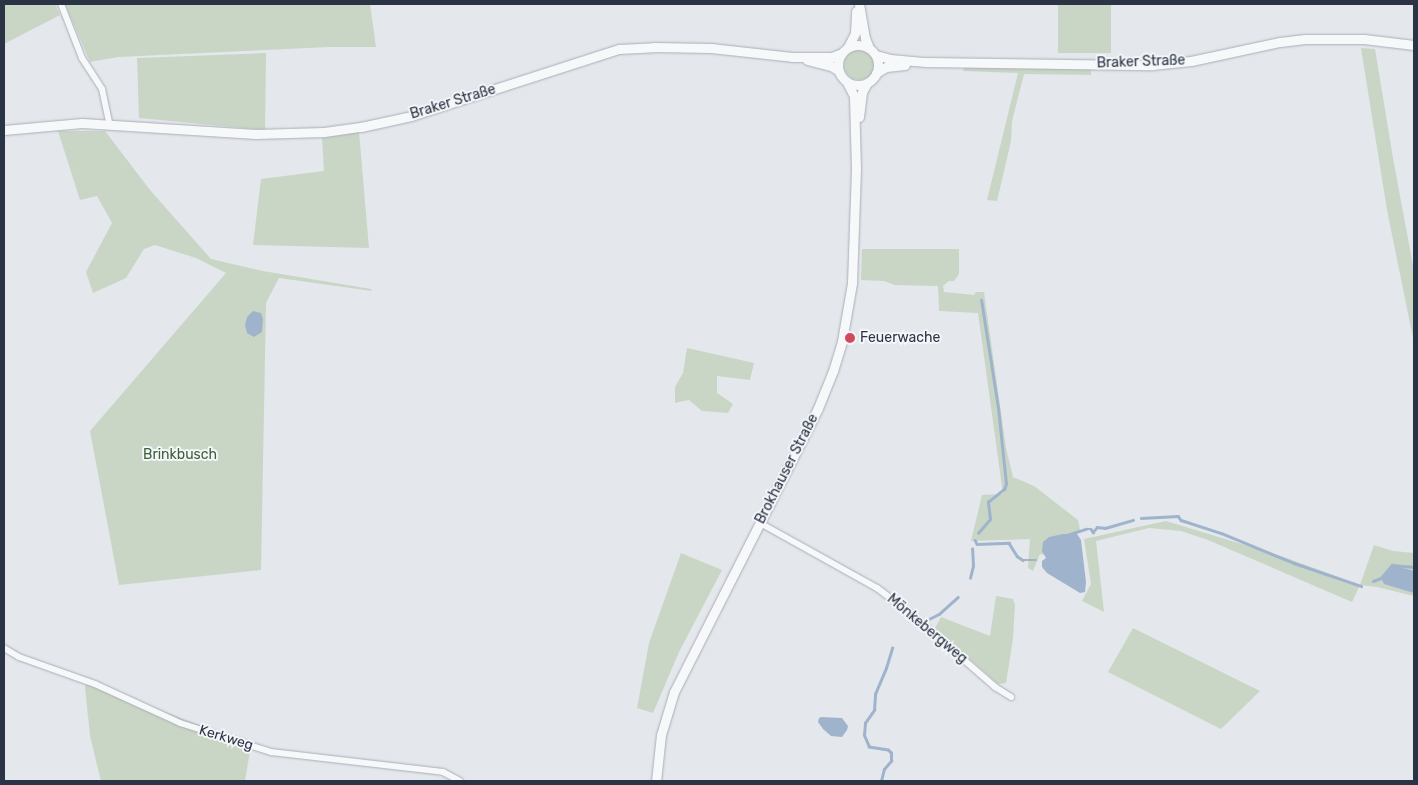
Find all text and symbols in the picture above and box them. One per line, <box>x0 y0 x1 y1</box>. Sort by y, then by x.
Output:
street label: Braker Straße <box>1096 52 1186 72</box>
street label: Braker Straße <box>408 81 498 123</box>
place label: Feuerwache <box>860 330 940 346</box>
marker: Feuerwache <box>844 332 856 344</box>
street label: Brokhauser Straße <box>752 411 822 527</box>
park label: Brinkbusch <box>143 447 217 463</box>
street label: Mönkebergweg <box>884 591 970 667</box>
street label: Kerkweg <box>197 722 255 754</box>

